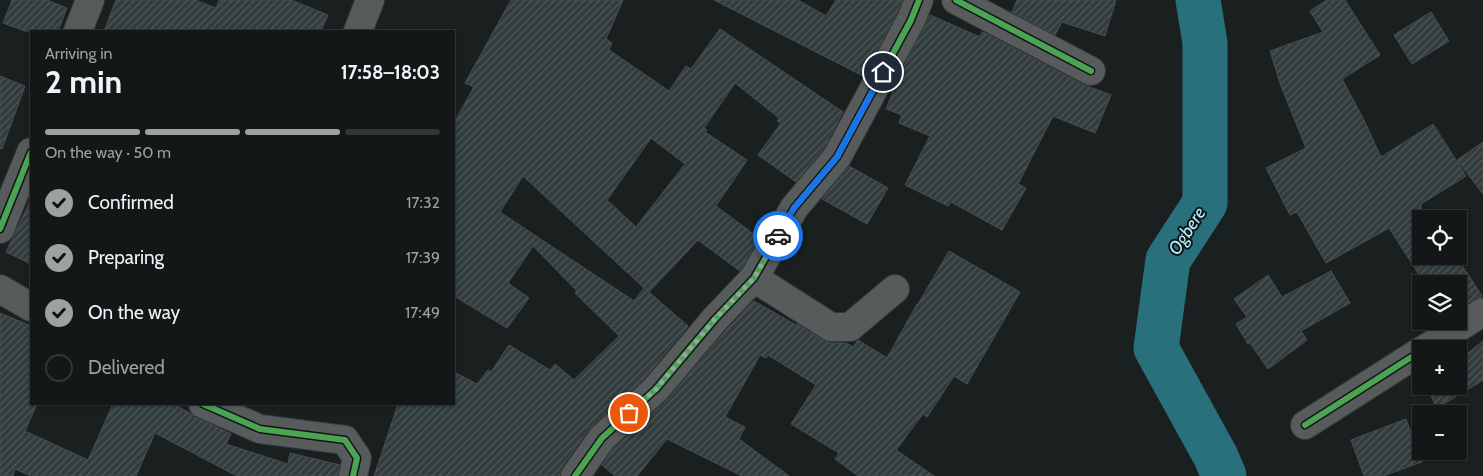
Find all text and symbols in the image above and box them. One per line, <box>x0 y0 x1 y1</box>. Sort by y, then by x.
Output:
text: Arriving in <box>45 44 112 63</box>
pin <box>862 51 904 93</box>
icon: home <box>869 58 897 86</box>
text: 17:58–18:03 <box>341 61 440 84</box>
text: 2 min <box>45 62 122 101</box>
text: On the way · 50 m <box>45 143 171 162</box>
icon: check <box>45 189 73 217</box>
text: Confirmed <box>88 191 174 214</box>
text: 17:32 <box>406 193 440 212</box>
water label: Ogbere <box>1164 203 1210 259</box>
map controls <box>1412 210 1467 460</box>
button: locate <box>1412 210 1467 265</box>
courier <box>753 211 803 261</box>
icon: car <box>764 222 792 250</box>
icon: check <box>45 244 73 272</box>
text: Preparing <box>88 246 164 269</box>
text: 17:39 <box>406 248 440 267</box>
button: layers <box>1412 275 1467 330</box>
icon: check <box>45 299 73 327</box>
text: On the way <box>88 301 180 324</box>
text: 17:49 <box>405 303 440 322</box>
button: + <box>1412 340 1467 395</box>
text: Delivered <box>88 356 165 379</box>
pin <box>608 392 650 434</box>
icon: bag <box>615 399 643 427</box>
button: − <box>1412 405 1467 460</box>

